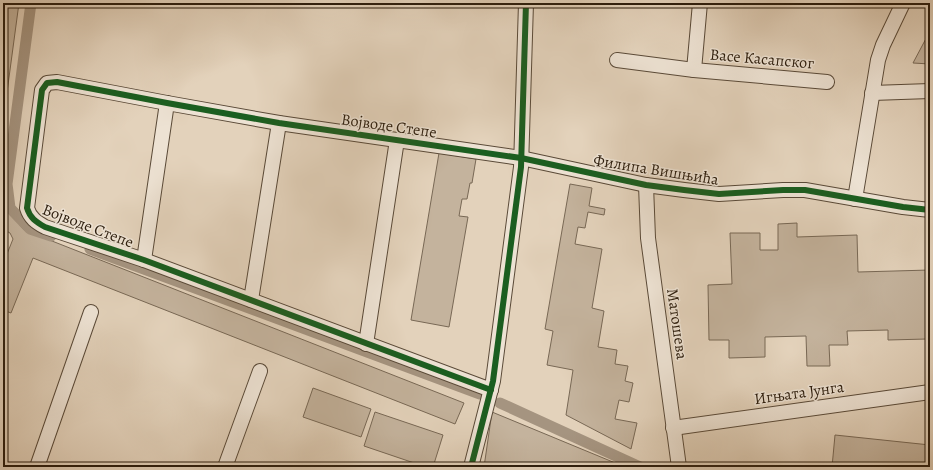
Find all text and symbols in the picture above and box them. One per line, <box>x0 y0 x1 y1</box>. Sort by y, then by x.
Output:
street label: Васе Касапског <box>709 43 815 75</box>
street label: Војводе Степе <box>340 108 438 144</box>
street label: Филипа Вишњића <box>592 149 721 191</box>
street label: Војводе Степе <box>39 198 137 254</box>
street label: Матошева <box>661 287 693 361</box>
street label: Игњата Јунга <box>753 376 846 410</box>

